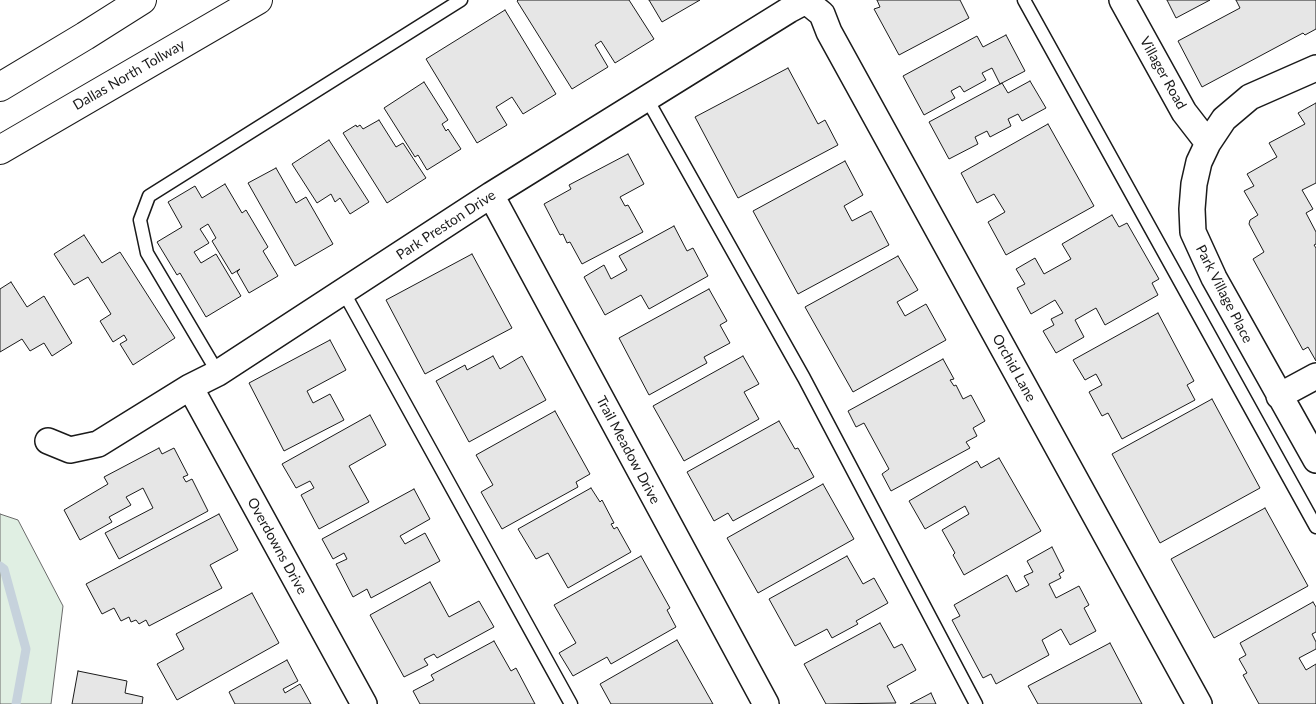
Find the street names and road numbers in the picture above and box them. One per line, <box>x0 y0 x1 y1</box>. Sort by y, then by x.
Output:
street label: Villager Road <box>1136 34 1190 112</box>
street label: Dallas North Tollway <box>70 36 188 114</box>
street label: Park Preston Drive <box>393 187 499 263</box>
street label: Park Village Place <box>1192 242 1256 346</box>
street label: Orchid Lane <box>989 331 1039 405</box>
street label: Trail Meadow Drive <box>592 393 664 507</box>
street label: Overdowns Drive <box>243 495 311 597</box>

